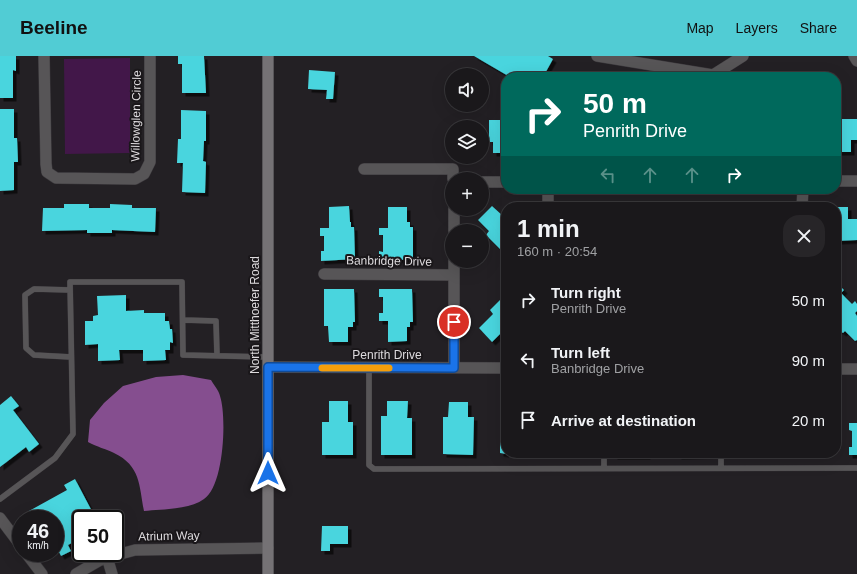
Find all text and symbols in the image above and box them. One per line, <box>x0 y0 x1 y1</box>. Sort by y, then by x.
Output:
text: Beeline <box>20 17 88 38</box>
text: Map <box>686 20 714 36</box>
text: Layers <box>736 20 778 36</box>
text: Share <box>800 20 837 36</box>
map controls <box>445 68 489 268</box>
button: sound <box>445 68 489 112</box>
street label: Willowglen Circle <box>128 70 144 162</box>
icon: right <box>517 88 569 140</box>
text: 50 m <box>583 88 647 119</box>
button: layers <box>445 120 489 164</box>
text: Penrith Drive <box>583 121 687 141</box>
icon: left <box>597 164 619 186</box>
icon: ahead <box>639 164 661 186</box>
icon: ahead <box>681 164 703 186</box>
icon: right <box>723 164 745 186</box>
button: + <box>445 172 489 216</box>
text: 1 min <box>517 215 580 242</box>
button: close <box>783 215 825 257</box>
button: − <box>445 224 489 268</box>
text: 160 m · 20:54 <box>517 244 597 259</box>
street label: Banbridge Drive <box>346 253 432 269</box>
street label: North Mitthoefer Road <box>248 256 262 374</box>
text: Turn right <box>551 284 621 301</box>
icon: right <box>517 289 539 311</box>
text: 50 m <box>792 292 825 309</box>
text: Penrith Drive <box>551 301 626 316</box>
pin <box>437 305 471 339</box>
icon: arrive <box>443 311 465 333</box>
text: Turn left <box>551 344 610 361</box>
street label: Penrith Drive <box>352 348 422 362</box>
icon: left <box>517 349 539 371</box>
text: 90 m <box>792 352 825 369</box>
text: Banbridge Drive <box>551 361 644 376</box>
icon: arrive <box>517 409 539 431</box>
text: Arrive at destination <box>551 412 696 429</box>
text: 20 m <box>792 412 825 429</box>
position arrow <box>247 452 289 494</box>
speed limit sign: 50 <box>72 510 124 562</box>
text: 46 <box>27 520 49 542</box>
street label: Atrium Way <box>138 528 200 544</box>
text: km/h <box>27 540 49 551</box>

